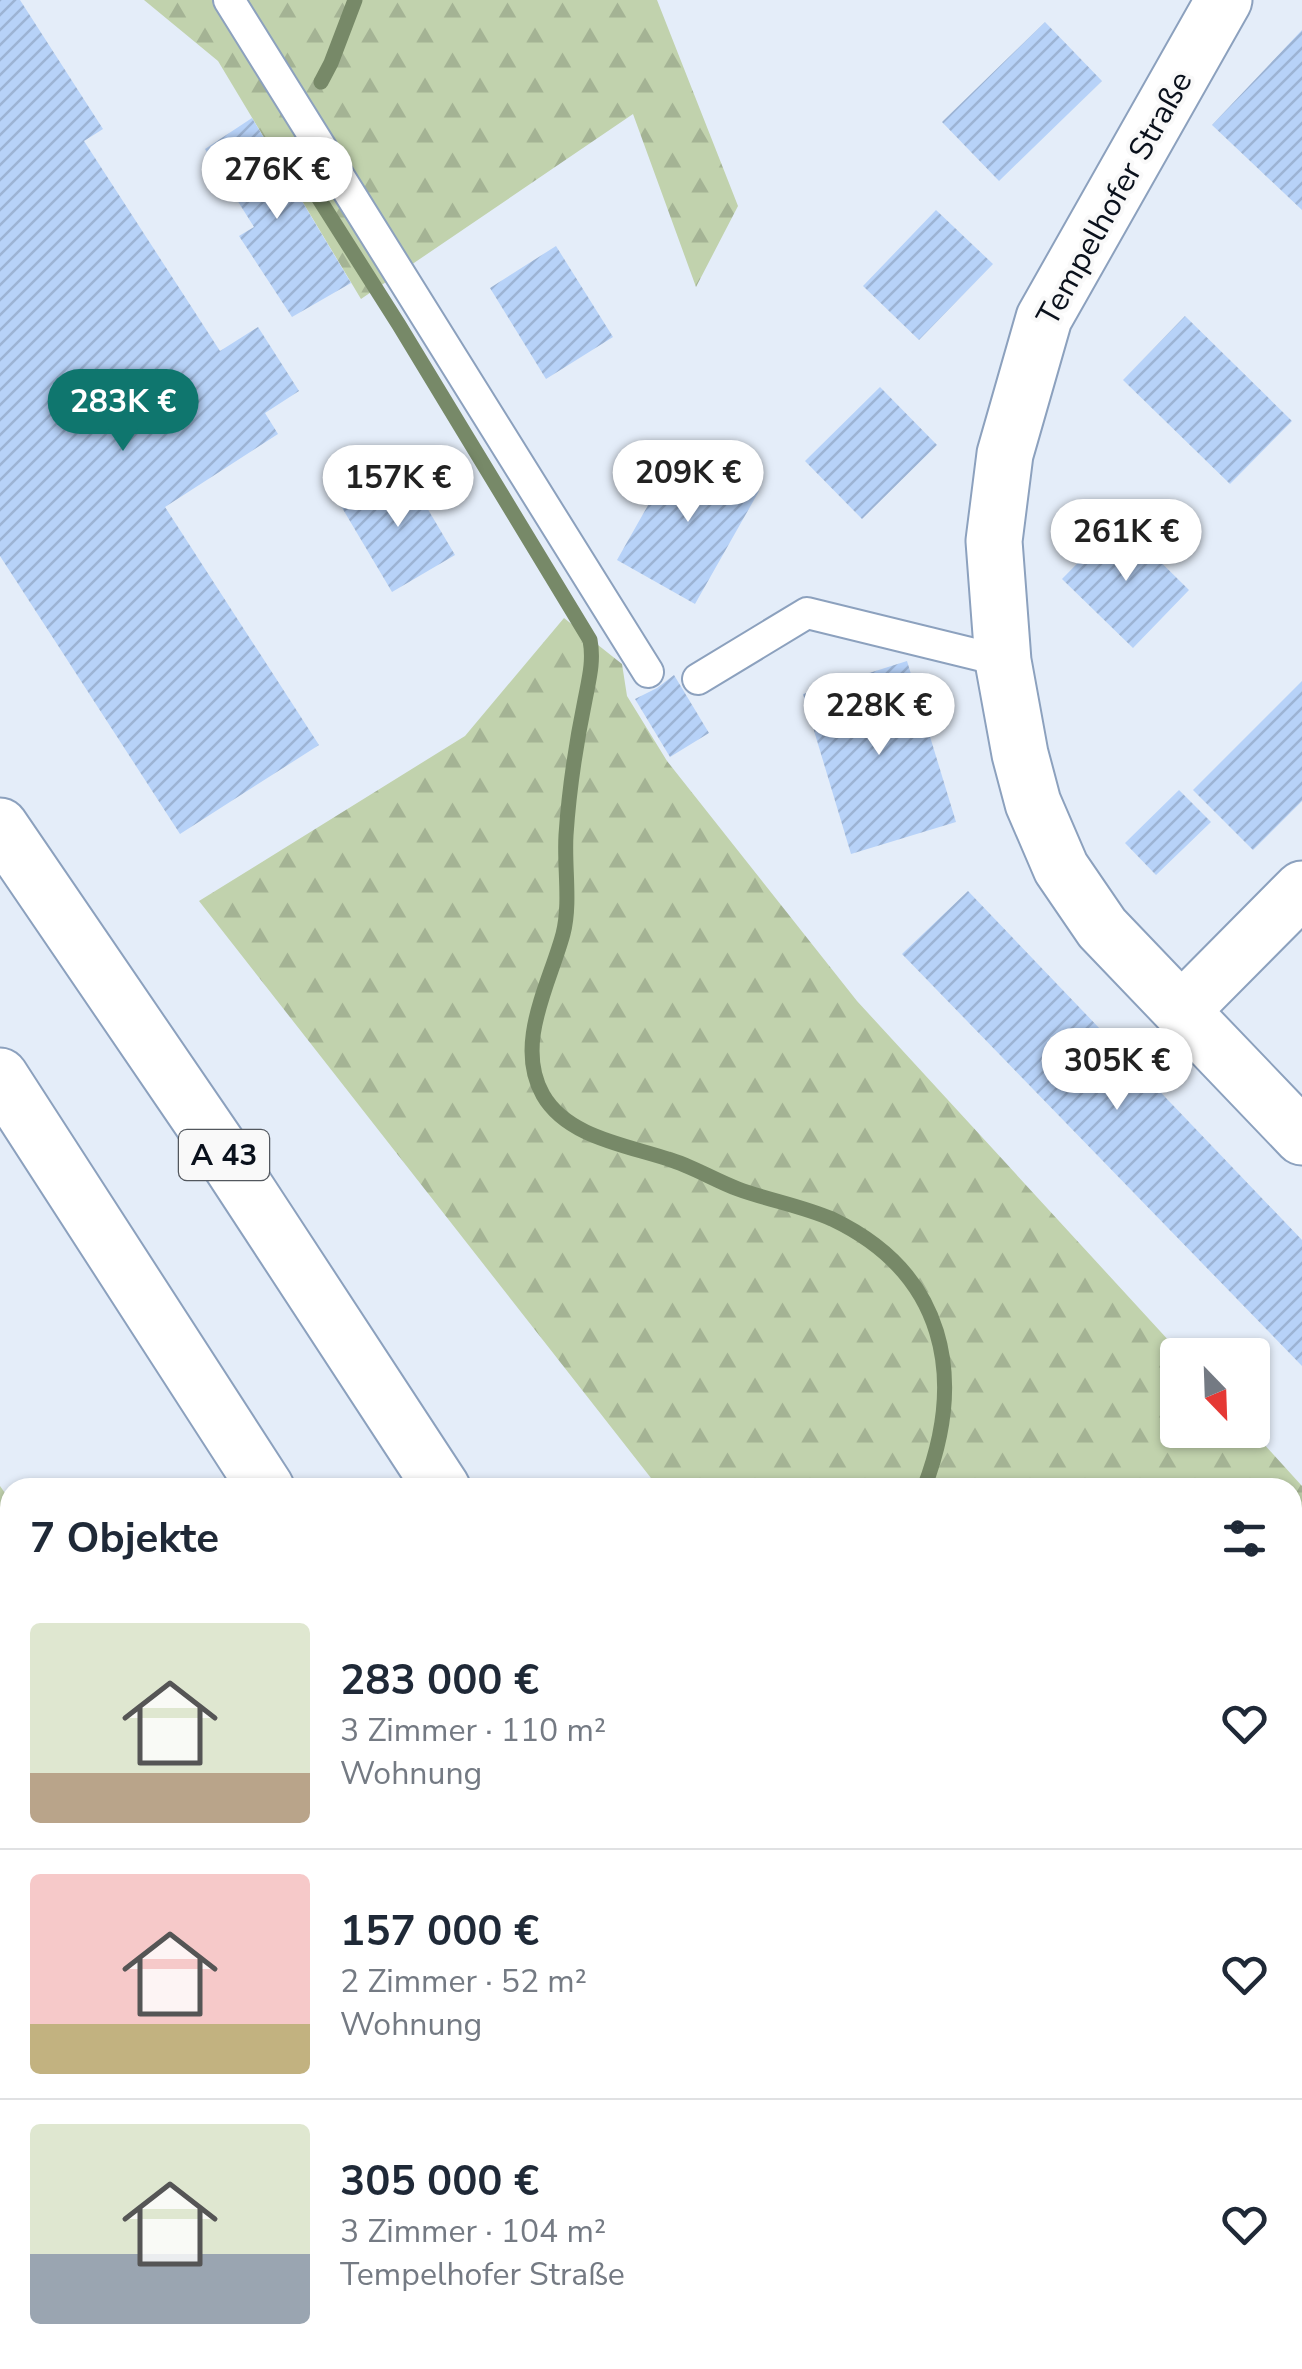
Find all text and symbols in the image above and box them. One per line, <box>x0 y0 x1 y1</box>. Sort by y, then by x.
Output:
street label: Tempelhofer Straße <box>1027 63 1202 333</box>
pin: 276K € <box>196 137 358 222</box>
text: 276K € <box>224 148 330 191</box>
pin: 283K € <box>42 369 204 454</box>
text: 283K € <box>70 380 176 423</box>
pin: 209K € <box>607 440 769 525</box>
pin: 157K € <box>317 445 479 530</box>
text: 209K € <box>635 451 741 494</box>
text: 157K € <box>345 456 451 499</box>
pin: 261K € <box>1045 499 1207 584</box>
text: 261K € <box>1073 510 1179 553</box>
pin: 228K € <box>798 673 960 758</box>
text: 228K € <box>826 684 932 727</box>
pin: 305K € <box>1036 1028 1198 1113</box>
text: 305K € <box>1064 1039 1170 1082</box>
road number: A 43 <box>179 1130 269 1180</box>
north arrow <box>1160 1338 1270 1448</box>
map controls <box>1160 1338 1270 1448</box>
text: 7 Objekte <box>30 1510 219 1567</box>
icon: filters <box>1217 1511 1272 1566</box>
text: 283 000 € <box>340 1652 539 1709</box>
icon: home <box>110 1663 230 1783</box>
icon: heart <box>1217 1696 1272 1751</box>
text: 3 Zimmer · 110 m² <box>340 1709 606 1752</box>
text: Wohnung <box>340 1752 482 1795</box>
text: 157 000 € <box>340 1903 539 1960</box>
icon: home <box>110 1914 230 2034</box>
icon: heart <box>1217 1947 1272 2002</box>
text: 2 Zimmer · 52 m² <box>340 1960 587 2003</box>
text: Wohnung <box>340 2003 482 2046</box>
text: 305 000 € <box>340 2153 539 2210</box>
icon: home <box>110 2164 230 2284</box>
icon: heart <box>1217 2197 1272 2252</box>
text: 3 Zimmer · 104 m² <box>340 2210 606 2253</box>
text: Tempelhofer Straße <box>340 2253 625 2296</box>

